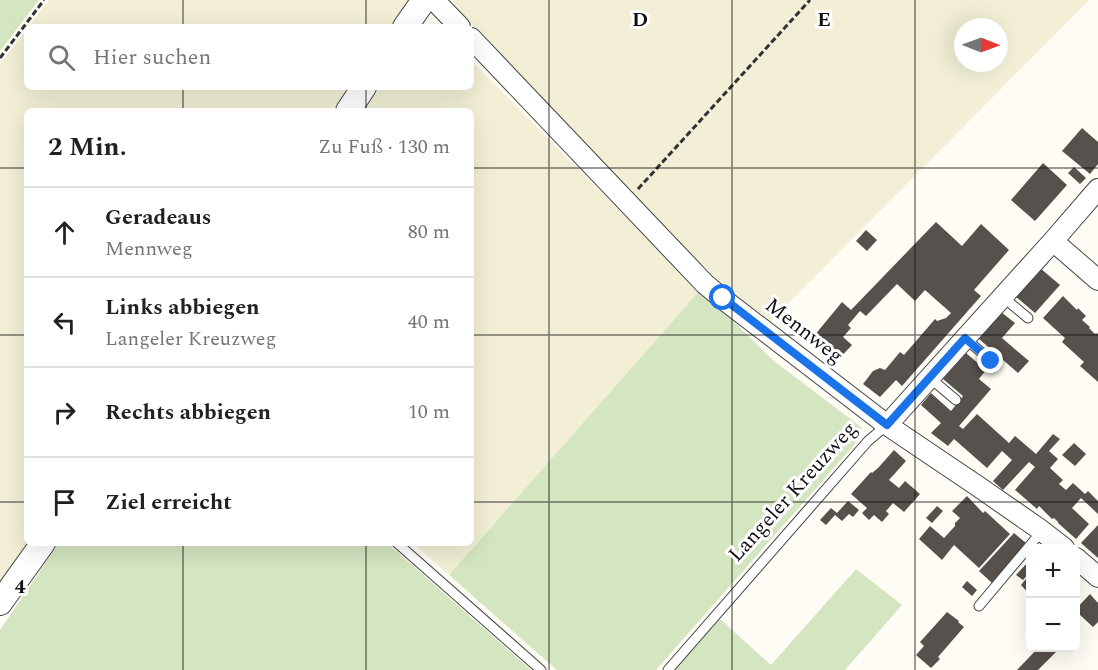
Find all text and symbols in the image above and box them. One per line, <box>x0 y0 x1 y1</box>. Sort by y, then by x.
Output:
text: D <box>632 5 648 35</box>
text: E <box>817 5 831 35</box>
north arrow <box>954 18 1008 72</box>
search box <box>24 24 474 90</box>
icon: search <box>45 41 78 74</box>
text: Hier suchen <box>93 41 211 74</box>
text: 2 Min. <box>48 127 127 167</box>
text: Zu Fuß · 130 m <box>318 132 450 162</box>
text: Geradeaus <box>105 201 211 234</box>
icon: ahead <box>48 216 81 249</box>
text: 80 m <box>408 217 450 247</box>
text: Mennweg <box>105 234 193 264</box>
route start <box>709 284 735 310</box>
street label: Mennweg <box>758 290 850 372</box>
text: Links abbiegen <box>105 291 260 324</box>
icon: left <box>48 306 81 339</box>
text: 40 m <box>408 307 450 337</box>
text: Langeler Kreuzweg <box>105 324 276 354</box>
route end <box>977 347 1003 373</box>
icon: right <box>48 396 81 429</box>
text: Rechts abbiegen <box>105 396 271 429</box>
text: 10 m <box>408 397 450 427</box>
street label: Langeler Kreuzweg <box>721 414 865 570</box>
icon: arrive <box>48 486 81 519</box>
text: Ziel erreicht <box>105 486 232 519</box>
map controls <box>1026 544 1080 652</box>
button: + <box>1026 544 1080 598</box>
text: 4 <box>14 572 26 602</box>
button: − <box>1026 598 1080 652</box>

